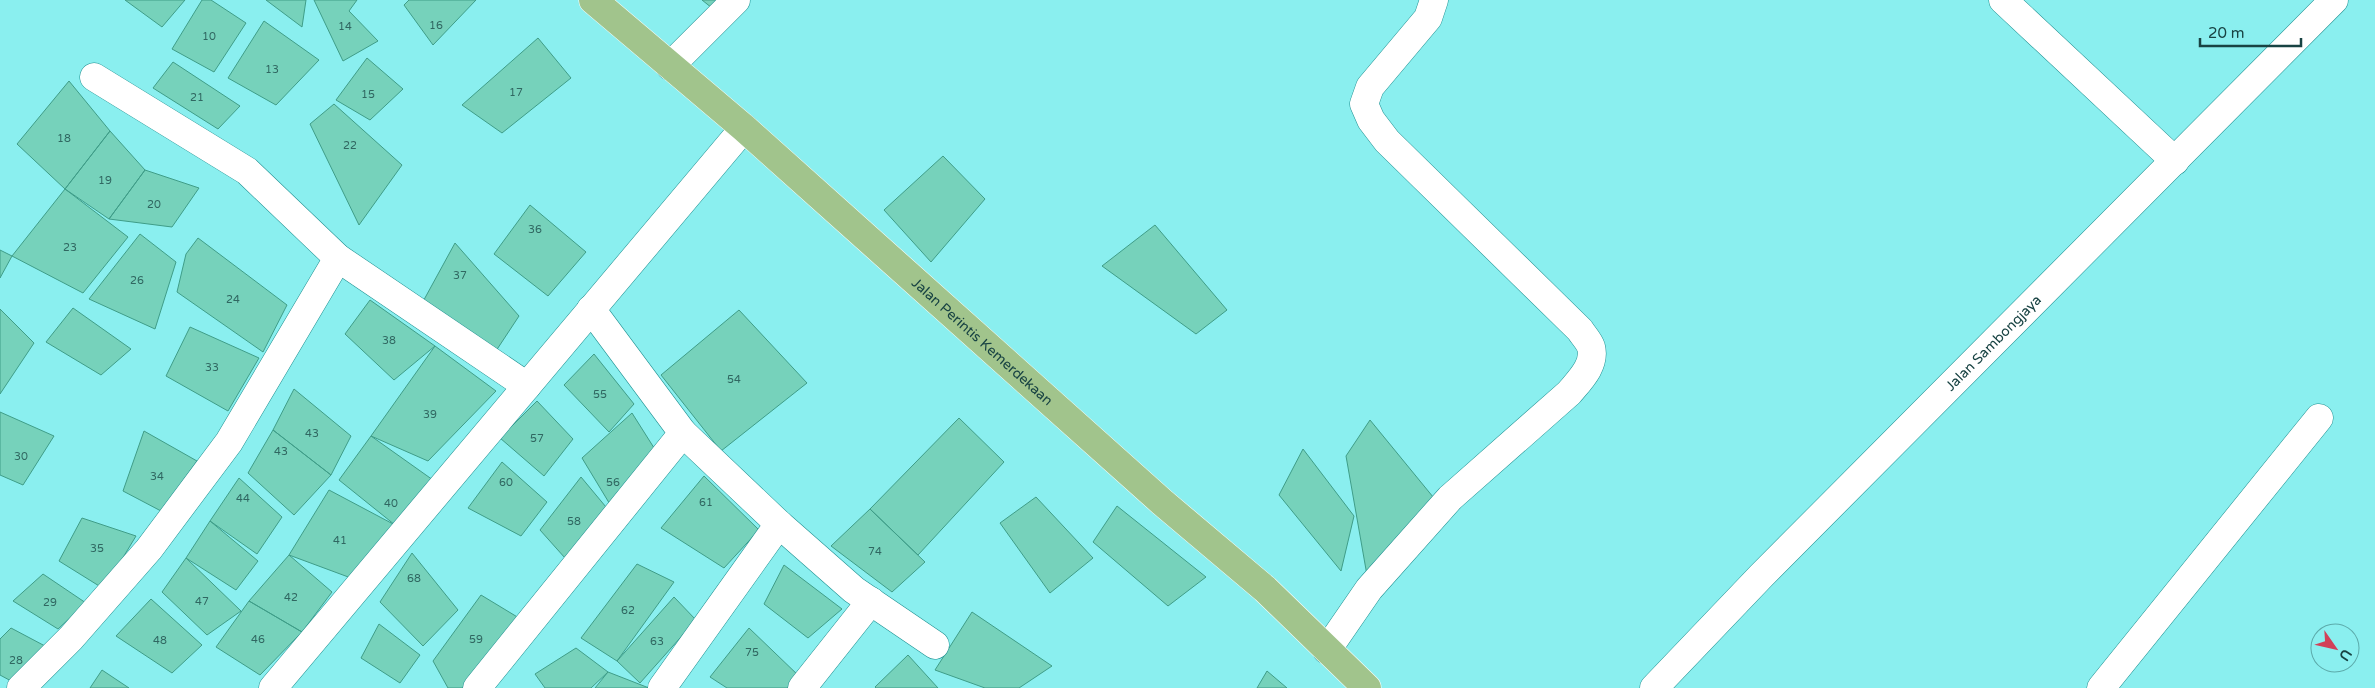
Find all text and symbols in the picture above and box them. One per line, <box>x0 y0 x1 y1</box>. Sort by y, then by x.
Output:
scale bar <box>2200 15 2301 47</box>
house number: 16 <box>429 19 443 32</box>
house number: 14 <box>338 20 352 33</box>
text: 20 m <box>2208 24 2245 42</box>
house number: 10 <box>202 30 216 43</box>
house number: 13 <box>265 63 279 76</box>
house number: 17 <box>509 86 523 99</box>
house number: 15 <box>361 88 375 101</box>
house number: 21 <box>190 91 204 104</box>
house number: 18 <box>57 132 71 145</box>
house number: 22 <box>343 139 357 152</box>
house number: 19 <box>98 174 112 187</box>
house number: 20 <box>147 198 161 211</box>
house number: 36 <box>528 223 542 236</box>
house number: 23 <box>63 241 77 254</box>
house number: 37 <box>453 269 467 282</box>
house number: 26 <box>130 274 144 287</box>
street label: Jalan Perintis Kemerdekaan <box>908 274 1056 409</box>
street label: Jalan Sambongjaya <box>1942 291 2045 395</box>
house number: 24 <box>226 293 240 306</box>
house number: 38 <box>382 334 396 347</box>
house number: 33 <box>205 361 219 374</box>
house number: 54 <box>727 373 741 386</box>
house number: 55 <box>593 388 607 401</box>
house number: 39 <box>423 408 437 421</box>
house number: 43 <box>305 427 319 440</box>
house number: 57 <box>530 432 544 445</box>
house number: 43 <box>274 445 288 458</box>
house number: 30 <box>14 450 28 463</box>
house number: 34 <box>150 470 164 483</box>
house number: 60 <box>499 476 513 489</box>
house number: 56 <box>606 476 620 489</box>
house number: 44 <box>236 492 250 505</box>
house number: 61 <box>699 496 713 509</box>
house number: 40 <box>384 497 398 510</box>
house number: 58 <box>567 515 581 528</box>
house number: 41 <box>333 534 347 547</box>
house number: 35 <box>90 542 104 555</box>
house number: 74 <box>868 545 882 558</box>
house number: 68 <box>407 572 421 585</box>
house number: 42 <box>284 591 298 604</box>
house number: 47 <box>195 595 209 608</box>
house number: 29 <box>43 596 57 609</box>
house number: 62 <box>621 604 635 617</box>
north arrow <box>2310 623 2360 673</box>
house number: 46 <box>251 633 265 646</box>
house number: 59 <box>469 633 483 646</box>
house number: 48 <box>153 634 167 647</box>
house number: 63 <box>650 635 664 648</box>
house number: 75 <box>745 646 759 659</box>
text: U <box>2335 646 2355 664</box>
house number: 28 <box>9 654 23 667</box>

